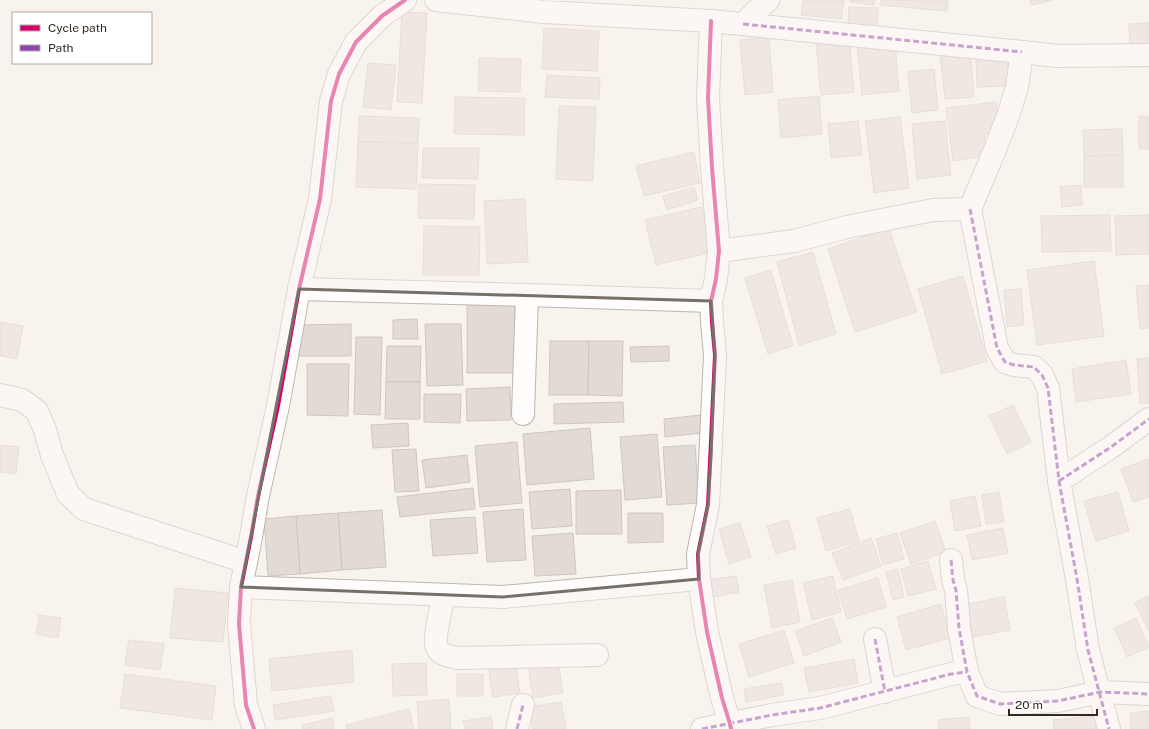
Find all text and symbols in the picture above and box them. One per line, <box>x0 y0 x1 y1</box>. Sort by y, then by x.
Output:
legend <box>12 12 152 64</box>
text: Cycle path <box>48 21 107 35</box>
text: Path <box>48 41 74 55</box>
scale bar <box>1009 691 1097 717</box>
text: 20 m <box>1015 698 1043 712</box>

